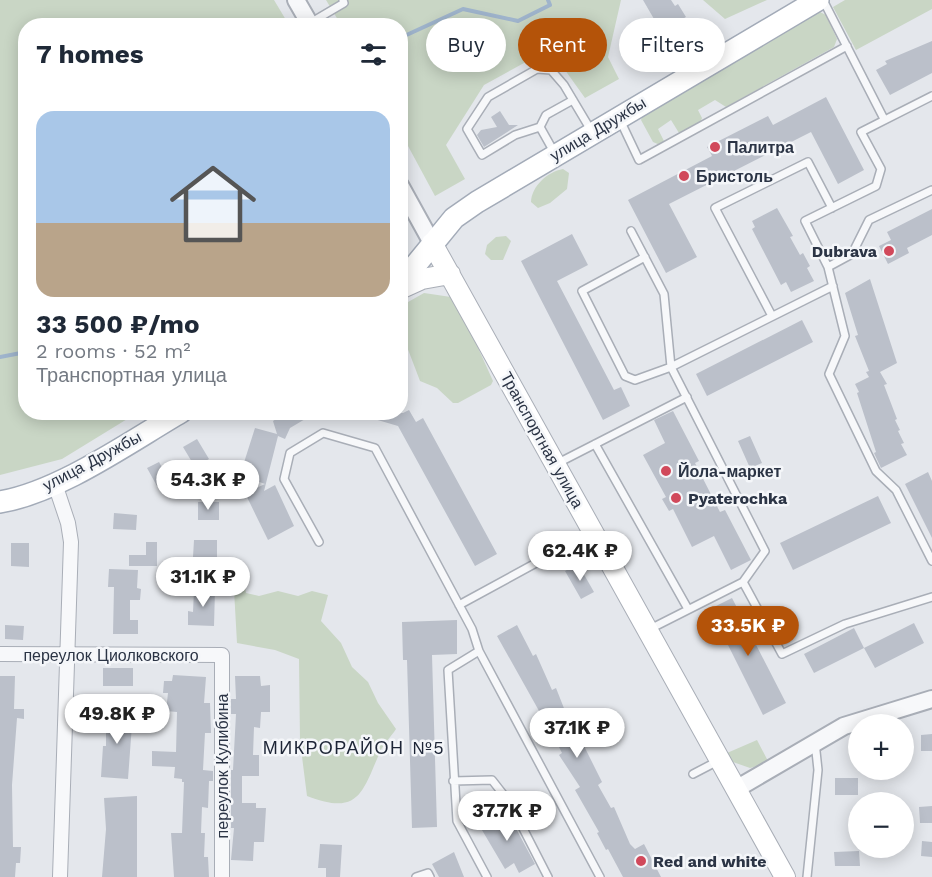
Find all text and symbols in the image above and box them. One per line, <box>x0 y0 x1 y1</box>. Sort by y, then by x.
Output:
chip: Buy <box>426 18 506 72</box>
chip: Rent <box>518 18 607 72</box>
chip: Filters <box>619 18 725 72</box>
icon: filters <box>357 38 390 71</box>
text: 7 homes <box>36 39 144 69</box>
street label: улица Дружбы <box>547 93 649 165</box>
place label: Палитра <box>727 138 794 157</box>
marker: Палитра <box>708 140 722 154</box>
icon: home <box>159 150 267 258</box>
place label: Бристоль <box>696 167 773 186</box>
marker: Бристоль <box>677 169 691 183</box>
place label: Dubrava <box>812 242 878 261</box>
marker: Dubrava <box>882 244 896 258</box>
text: 33 500 ₽/mo <box>36 309 200 339</box>
text: 2 rooms · 52 m² <box>36 339 191 363</box>
text: Транспортная улица <box>36 363 227 387</box>
street label: Транспортная улица <box>497 369 587 512</box>
street label: улица Дружбы <box>40 427 144 495</box>
pin: 54.3K ₽ <box>153 460 263 511</box>
place label: Йола-маркет <box>678 462 781 481</box>
marker: Йола-маркет <box>659 464 673 478</box>
text: 54.3K ₽ <box>170 467 246 491</box>
place label: Pyaterochka <box>688 489 788 508</box>
marker: Pyaterochka <box>669 491 683 505</box>
pin: 62.4K ₽ <box>525 531 635 582</box>
text: 62.4K ₽ <box>542 538 618 562</box>
pin: 31.1K ₽ <box>148 557 258 608</box>
text: 31.1K ₽ <box>170 564 236 588</box>
pin: 33.5K ₽ <box>693 606 803 657</box>
text: 33.5K ₽ <box>711 613 785 637</box>
street label: переулок Циолковского <box>23 646 199 665</box>
pin: 49.8K ₽ <box>62 694 172 745</box>
street label: переулок Кулибина <box>213 694 232 838</box>
text: 49.8K ₽ <box>79 701 155 725</box>
pin: 37.1K ₽ <box>522 708 632 759</box>
map controls <box>848 714 914 858</box>
button: + <box>848 714 914 780</box>
text: 37.1K ₽ <box>544 715 610 739</box>
district label: МИКРОРАЙОН №5 <box>263 737 445 758</box>
pin: 37.7K ₽ <box>452 791 562 842</box>
button: − <box>848 792 914 858</box>
text: 37.7K ₽ <box>472 798 542 822</box>
place label: Red and white <box>653 852 766 871</box>
marker: Red and white <box>634 854 648 868</box>

